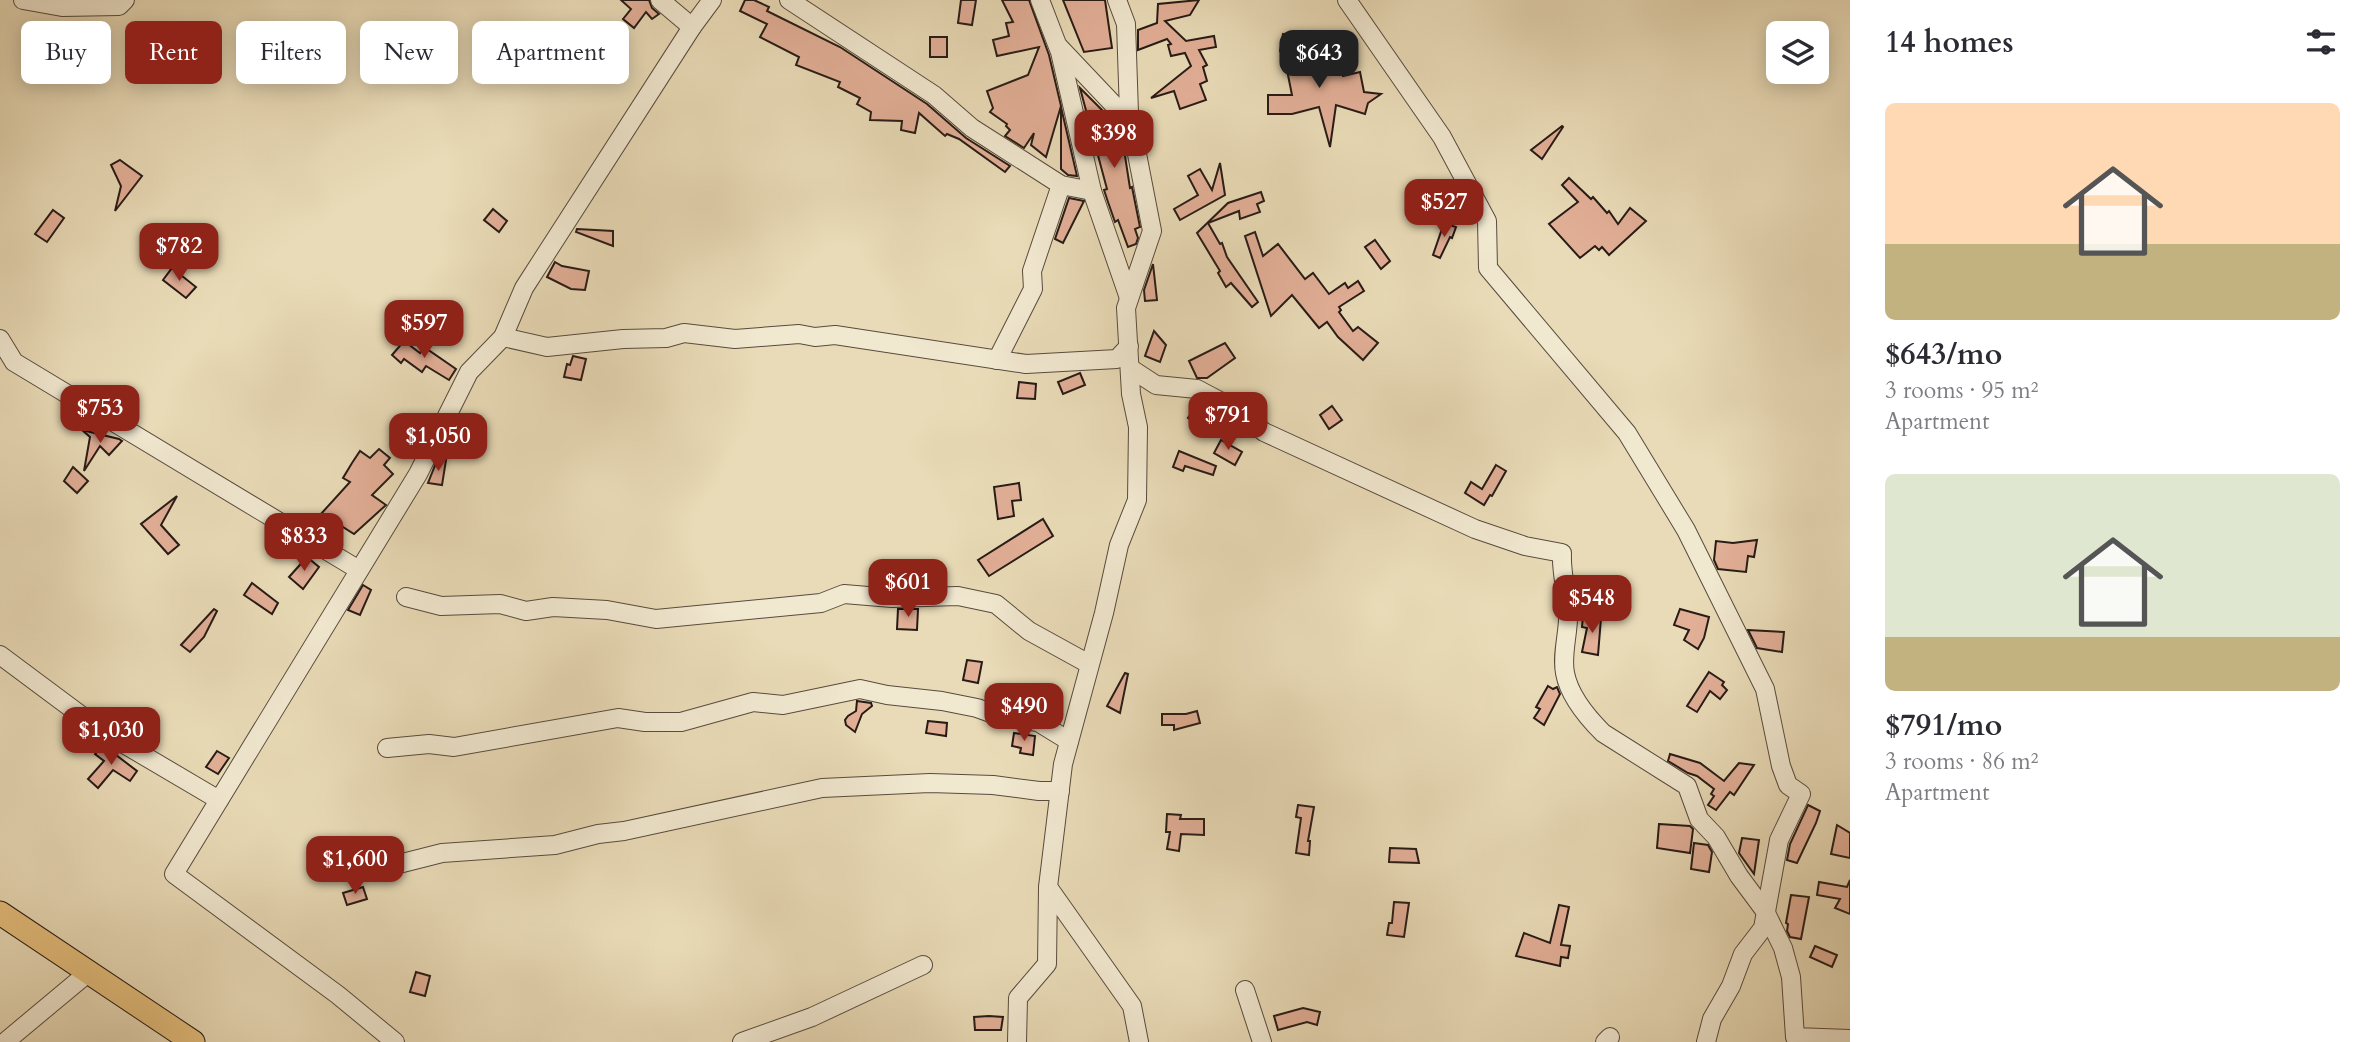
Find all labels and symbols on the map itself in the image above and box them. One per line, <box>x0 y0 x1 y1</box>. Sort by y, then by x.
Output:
pin: $643 <box>1278 31 1360 90</box>
pin: $398 <box>1073 110 1155 170</box>
pin: $527 <box>1403 180 1485 239</box>
pin: $782 <box>138 224 220 283</box>
pin: $597 <box>383 300 465 360</box>
pin: $753 <box>59 386 141 445</box>
pin: $791 <box>1187 392 1269 452</box>
pin: $1,050 <box>381 414 495 473</box>
pin: $833 <box>263 514 345 573</box>
pin: $601 <box>867 560 949 619</box>
pin: $548 <box>1551 576 1633 635</box>
pin: $490 <box>983 684 1065 743</box>
pin: $1,030 <box>54 708 168 767</box>
pin: $1,600 <box>298 836 412 896</box>

